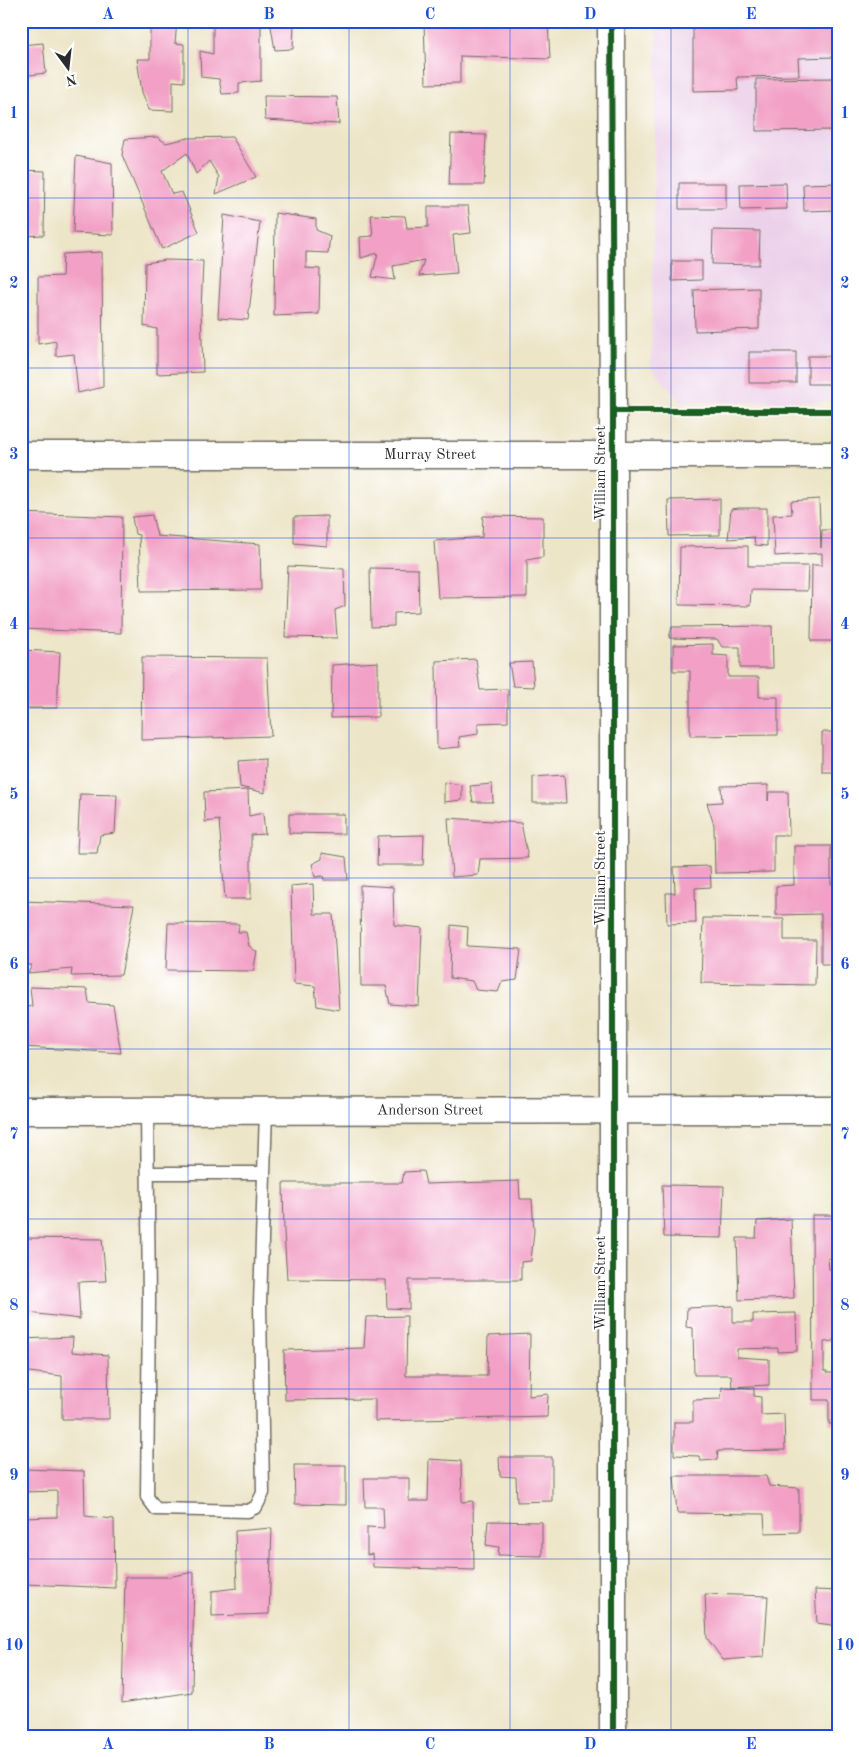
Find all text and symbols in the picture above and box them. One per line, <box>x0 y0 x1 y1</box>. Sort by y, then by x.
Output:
text: A <box>102 7 114 23</box>
text: B <box>263 7 275 23</box>
text: C <box>425 7 435 23</box>
text: D <box>584 7 596 23</box>
text: E <box>745 7 757 23</box>
north arrow <box>42 42 92 92</box>
text: N <box>64 71 78 88</box>
text: 1 <box>9 106 19 122</box>
text: 1 <box>840 106 850 122</box>
text: 2 <box>9 276 19 292</box>
text: 2 <box>840 276 850 292</box>
street label: William Street <box>594 426 609 520</box>
text: 3 <box>9 447 19 463</box>
text: 3 <box>840 447 850 463</box>
street label: Murray Street <box>384 448 476 463</box>
text: 4 <box>9 617 19 633</box>
text: 4 <box>840 617 850 633</box>
text: 5 <box>9 787 19 803</box>
text: 5 <box>840 787 850 803</box>
street label: William Street <box>594 831 609 925</box>
text: 6 <box>9 957 19 973</box>
text: 6 <box>840 957 850 973</box>
street label: Anderson Street <box>377 1103 483 1118</box>
text: 7 <box>9 1127 19 1143</box>
text: 7 <box>840 1127 850 1143</box>
street label: William Street <box>594 1236 609 1330</box>
text: 8 <box>9 1298 19 1314</box>
text: 8 <box>840 1298 850 1314</box>
text: 9 <box>9 1468 19 1484</box>
text: 9 <box>840 1468 850 1484</box>
text: 10 <box>5 1638 23 1654</box>
text: 10 <box>836 1638 854 1654</box>
text: A <box>102 1737 114 1753</box>
text: B <box>263 1737 275 1753</box>
text: C <box>425 1737 435 1753</box>
text: D <box>584 1737 596 1753</box>
text: E <box>745 1737 757 1753</box>

